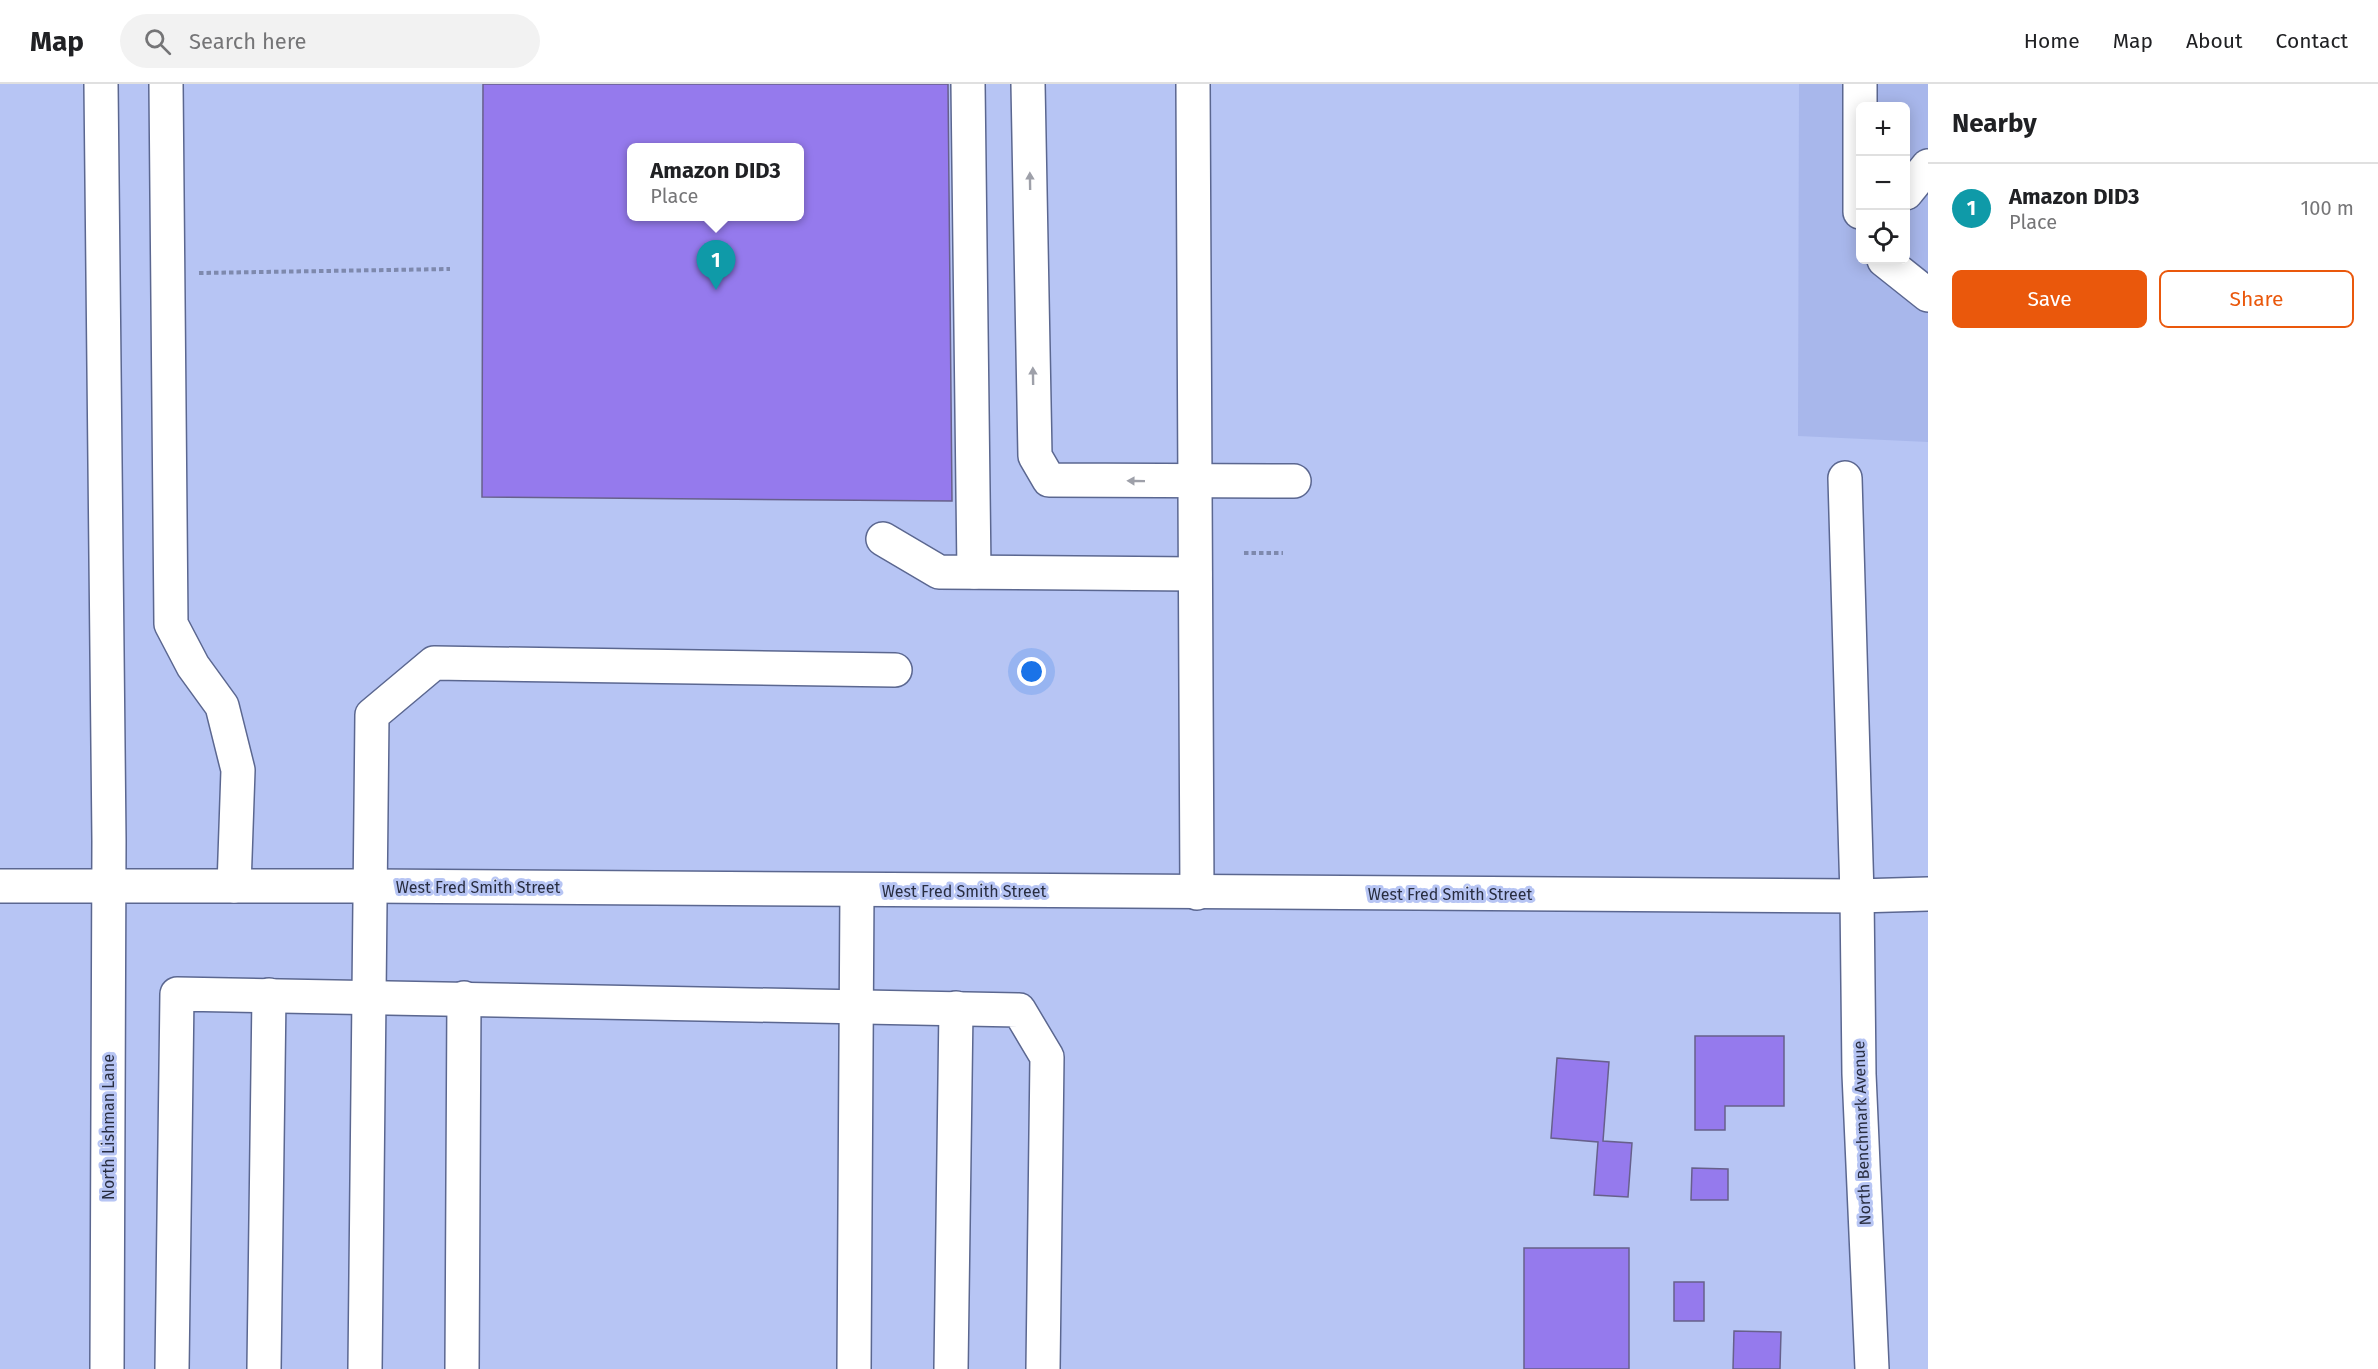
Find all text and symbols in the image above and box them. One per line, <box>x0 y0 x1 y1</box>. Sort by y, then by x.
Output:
search box <box>120 14 540 68</box>
text: Map <box>30 25 84 58</box>
icon: search <box>141 25 174 58</box>
text: Search here <box>189 28 307 55</box>
text: Home <box>2024 28 2080 54</box>
text: Map <box>2113 28 2153 54</box>
text: About <box>2186 28 2243 54</box>
text: Contact <box>2276 28 2348 54</box>
map controls <box>1856 102 1910 264</box>
button: + <box>1856 102 1910 156</box>
text: Nearby <box>1952 108 2037 139</box>
popup <box>627 143 804 221</box>
button: − <box>1856 156 1910 210</box>
text: Amazon DID3 <box>650 157 781 184</box>
one-way arrow <box>1025 171 1035 190</box>
text: Amazon DID3 <box>2009 183 2139 210</box>
text: Place <box>650 184 698 208</box>
text: 1 <box>1967 196 1976 220</box>
text: 100 m <box>2301 196 2354 220</box>
button: locate <box>1856 210 1910 264</box>
text: Place <box>2009 210 2057 234</box>
pin: 1 <box>696 240 736 290</box>
button: Save <box>1952 270 2147 328</box>
button: Share <box>2159 270 2354 328</box>
one-way arrow <box>1029 366 1038 385</box>
one-way arrow <box>1126 476 1145 486</box>
your location <box>1017 657 1046 686</box>
street label: West Fred Smith Street <box>396 878 560 897</box>
street label: West Fred Smith Street <box>882 882 1046 901</box>
street label: West Fred Smith Street <box>1368 885 1532 904</box>
street label: North Benchmark Avenue <box>1849 1040 1875 1226</box>
street label: North Lishman Lane <box>99 1054 118 1200</box>

